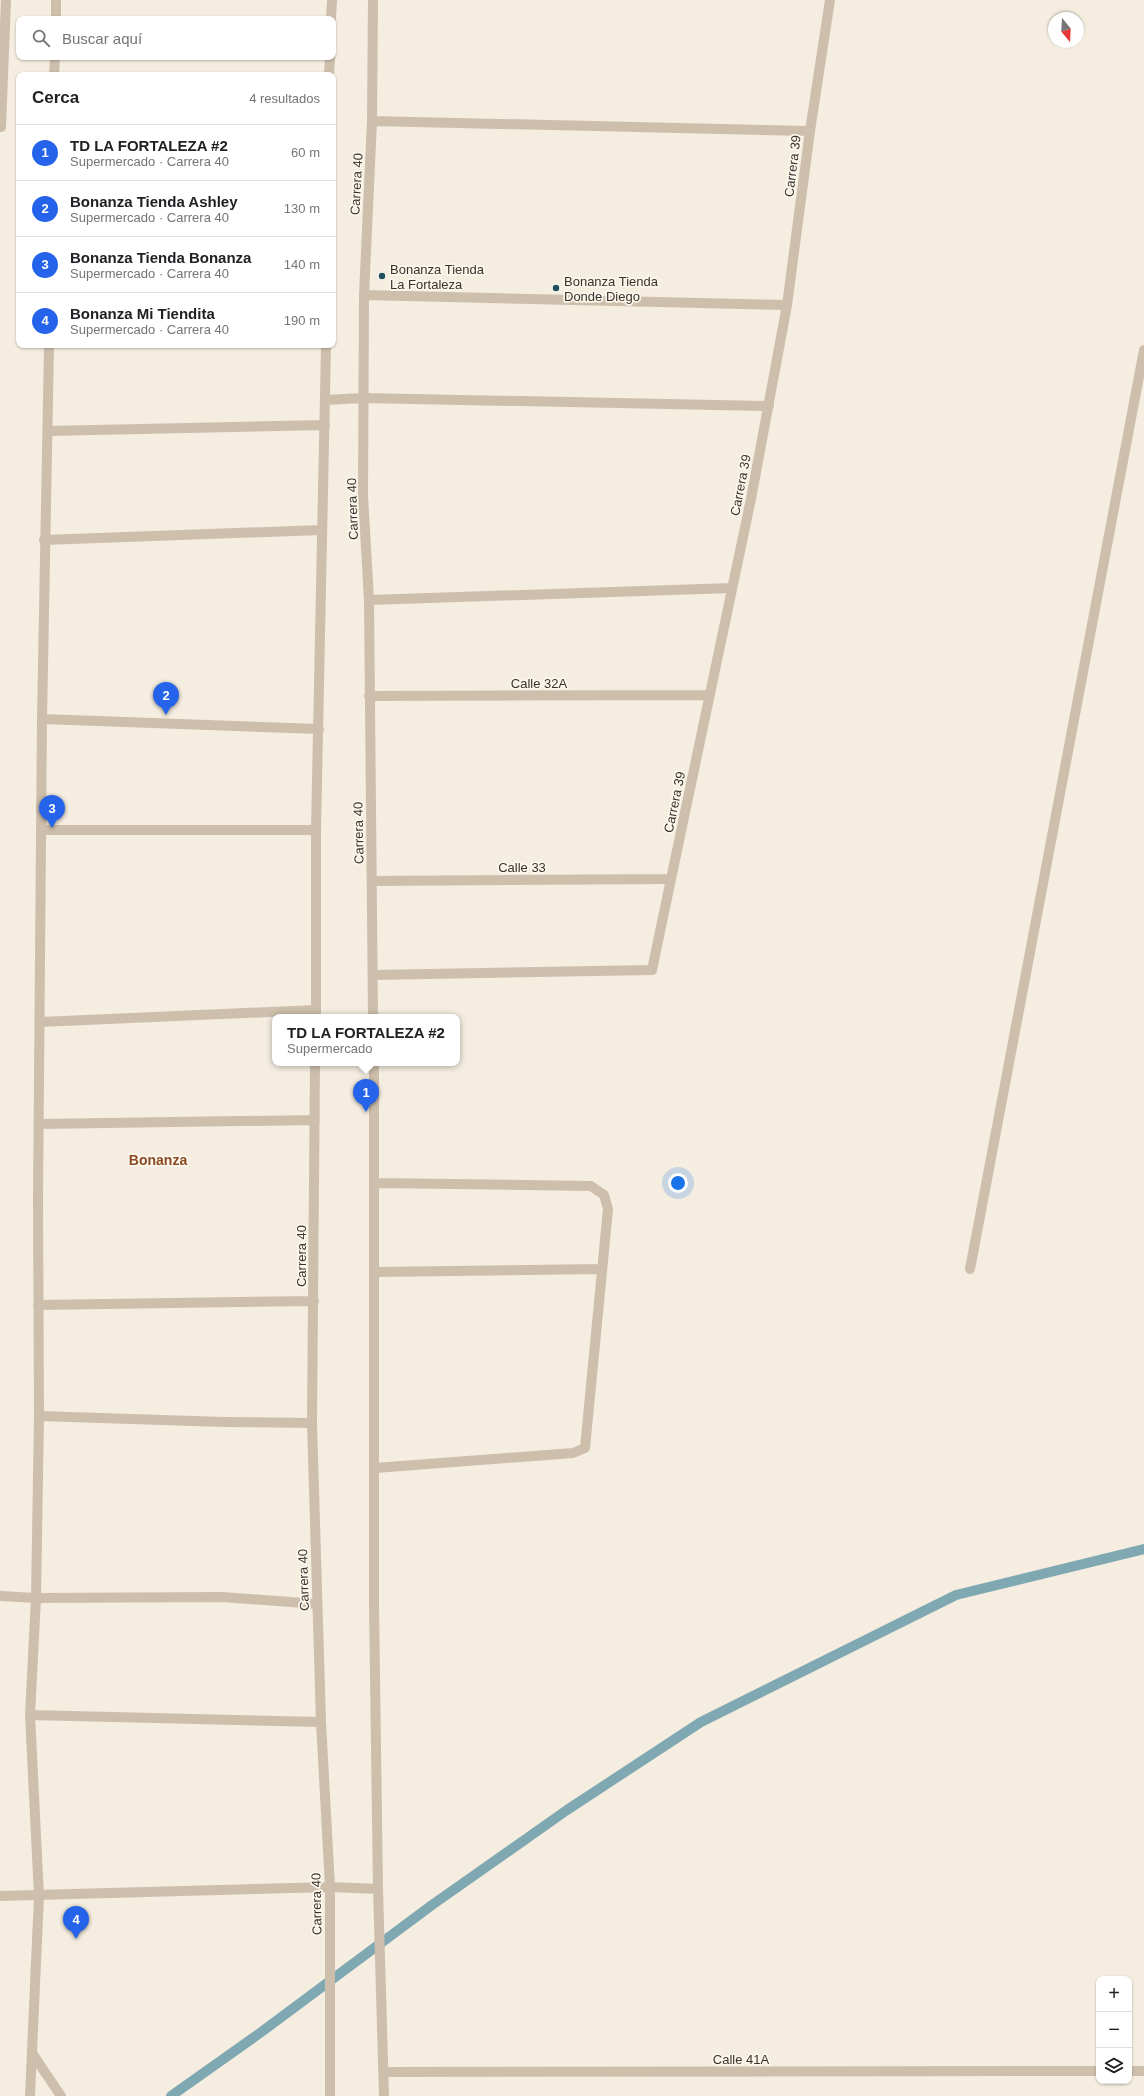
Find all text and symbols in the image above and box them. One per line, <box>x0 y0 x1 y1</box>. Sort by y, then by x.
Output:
north arrow <box>1048 12 1084 48</box>
search box <box>16 16 336 60</box>
icon: search <box>30 27 52 49</box>
text: Buscar aquí <box>62 30 142 47</box>
text: Cerca <box>32 88 79 107</box>
text: 4 resultados <box>249 91 320 106</box>
street label: Carrera 39 <box>781 134 804 198</box>
text: TD LA FORTALEZA #2 <box>70 137 228 154</box>
text: 1 <box>41 145 49 160</box>
text: 60 m <box>291 145 320 160</box>
street label: Carrera 40 <box>347 153 366 215</box>
text: Supermercado · Carrera 40 <box>70 154 229 169</box>
text: Bonanza Tienda Ashley <box>70 193 238 210</box>
text: 2 <box>41 201 49 216</box>
text: 130 m <box>284 201 320 216</box>
text: Supermercado · Carrera 40 <box>70 210 229 225</box>
text: Bonanza Tienda Bonanza <box>70 249 251 266</box>
text: 3 <box>41 257 49 272</box>
text: 140 m <box>284 257 320 272</box>
place label: Bonanza Tienda La Fortaleza <box>390 262 485 292</box>
text: Supermercado · Carrera 40 <box>70 266 229 281</box>
marker: Bonanza Tienda La Fortaleza <box>377 271 387 281</box>
place label: Bonanza Tienda Donde Diego <box>564 274 659 304</box>
marker: Bonanza Tienda Donde Diego <box>551 283 561 293</box>
text: Bonanza Mi Tiendita <box>70 305 215 322</box>
text: 4 <box>41 313 49 328</box>
text: 190 m <box>284 313 320 328</box>
text: Supermercado · Carrera 40 <box>70 322 229 337</box>
street label: Carrera 39 <box>727 453 754 517</box>
street label: Carrera 40 <box>344 478 361 540</box>
street label: Calle 32A <box>511 676 568 691</box>
pin: 2 <box>153 682 179 715</box>
street label: Carrera 39 <box>661 770 688 834</box>
pin: 3 <box>39 795 65 828</box>
street label: Carrera 40 <box>350 802 367 864</box>
street label: Calle 33 <box>498 860 546 875</box>
popup <box>272 1014 460 1066</box>
text: TD LA FORTALEZA #2 <box>287 1024 445 1041</box>
text: Supermercado <box>287 1041 372 1056</box>
pin: 1 <box>353 1079 379 1112</box>
district label: Bonanza <box>129 1152 187 1168</box>
your location <box>668 1173 688 1193</box>
street label: Carrera 40 <box>294 1225 309 1287</box>
street label: Carrera 40 <box>295 1549 312 1611</box>
street label: Carrera 40 <box>308 1873 325 1935</box>
pin: 4 <box>63 1906 89 1939</box>
map controls <box>1096 1976 1132 2084</box>
button: + <box>1096 1976 1132 2012</box>
button: − <box>1096 2012 1132 2048</box>
button: layers <box>1096 2048 1132 2084</box>
street label: Calle 41A <box>713 2052 770 2067</box>

